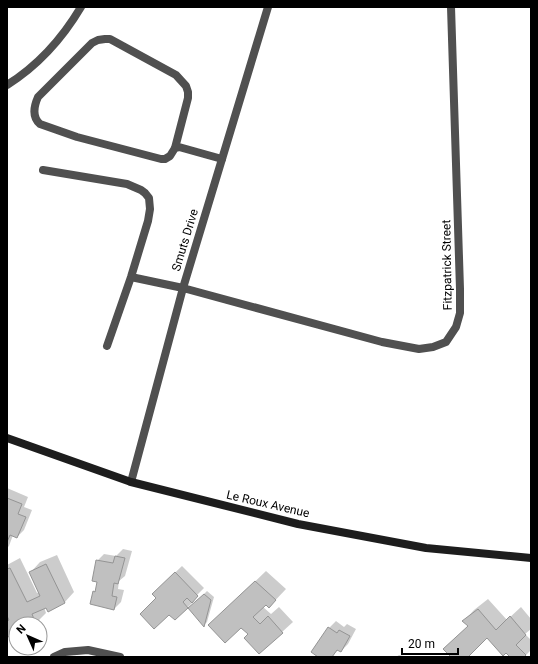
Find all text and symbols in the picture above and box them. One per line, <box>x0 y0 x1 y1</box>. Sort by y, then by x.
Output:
street label: Smuts Drive <box>169 207 201 273</box>
street label: Fitzpatrick Street <box>439 220 455 310</box>
street label: Le Roux Avenue <box>225 488 311 520</box>
north arrow <box>8 616 48 656</box>
text: N <box>14 622 29 637</box>
scale bar <box>402 630 458 656</box>
text: 20 m <box>408 637 435 651</box>

